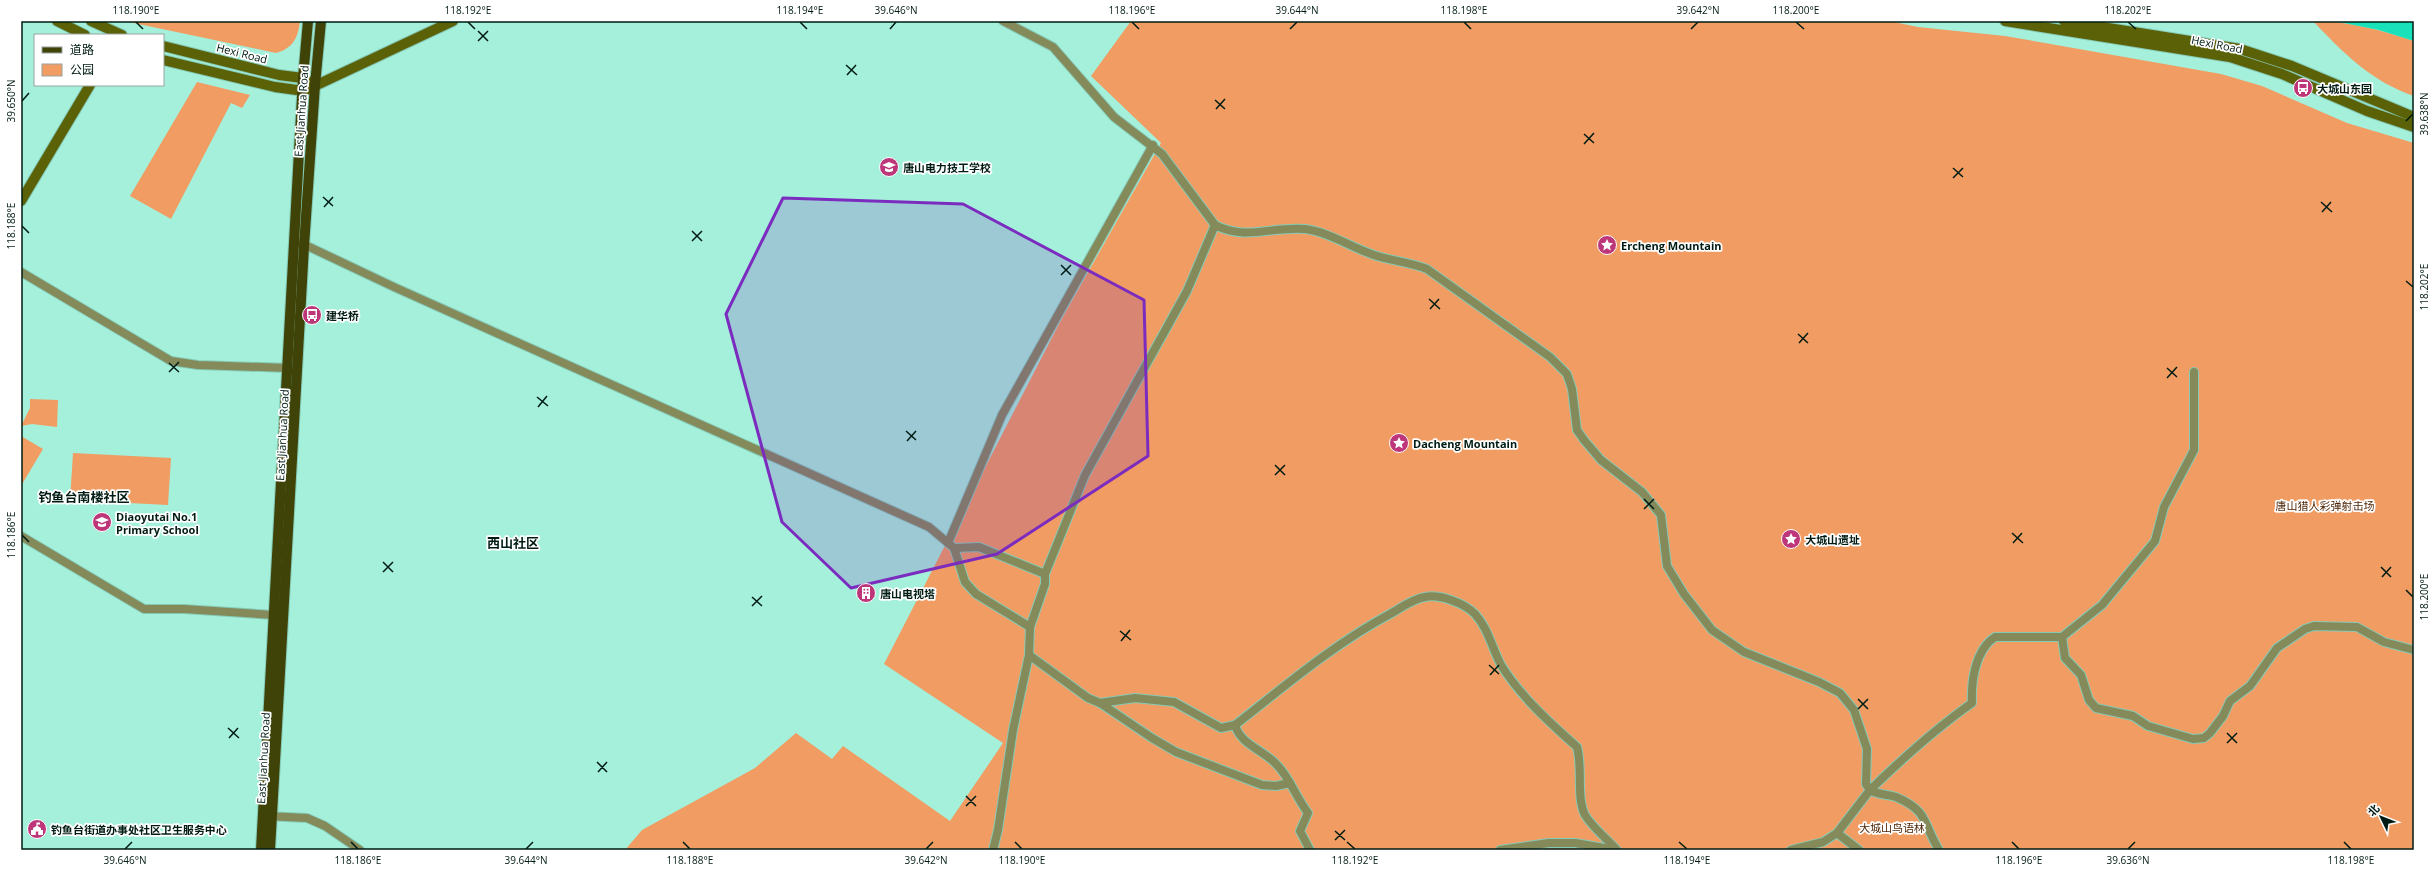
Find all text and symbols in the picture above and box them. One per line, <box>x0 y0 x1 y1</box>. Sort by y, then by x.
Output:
text: 118.190°E <box>113 3 159 17</box>
text: 118.192°E <box>445 3 491 17</box>
text: 118.194°E <box>777 3 823 17</box>
text: 39.646°N <box>874 3 918 17</box>
text: 118.196°E <box>1109 3 1155 17</box>
text: 39.644°N <box>1275 3 1319 17</box>
text: 118.198°E <box>1441 3 1487 17</box>
text: 39.642°N <box>1676 3 1720 17</box>
text: 118.200°E <box>1773 3 1819 17</box>
text: 118.202°E <box>2105 3 2151 17</box>
street label: Hexi Road <box>2190 32 2244 56</box>
legend <box>34 34 164 86</box>
street label: Hexi Road <box>215 39 269 67</box>
text: 道路 <box>70 41 94 58</box>
text: 公园 <box>70 61 94 78</box>
street label: East Jianhua Road <box>290 65 312 157</box>
bus stop icon: 大城山东园 <box>2292 77 2314 99</box>
text: 39.650°N <box>4 79 18 123</box>
place label: 大城山东园 <box>2317 81 2372 96</box>
text: 39.638°N <box>2417 92 2431 136</box>
school or university icon: 唐山电力技工学校 <box>878 156 900 178</box>
place label: 唐山电力技工学校 <box>903 160 991 175</box>
text: 118.188°E <box>4 203 18 249</box>
place icon: Ercheng Mountain <box>1596 234 1618 256</box>
place label: Ercheng Mountain <box>1621 238 1722 253</box>
text: 118.202°E <box>2417 264 2431 310</box>
bus stop icon: 建华桥 <box>301 304 323 326</box>
place label: 建华桥 <box>326 308 359 323</box>
street label: East Jianhua Road <box>272 389 292 481</box>
place icon: Dacheng Mountain <box>1388 432 1410 454</box>
place label: Dacheng Mountain <box>1413 436 1517 451</box>
district label: 钓鱼台南楼社区 <box>38 488 130 506</box>
park label: 唐山猎人彩弹射击场 <box>2276 498 2375 513</box>
place label: Diaoyutai No.1 Primary School <box>116 509 199 537</box>
school or university icon: Diaoyutai No.1 Primary School <box>91 511 113 533</box>
text: 118.186°E <box>4 512 18 558</box>
place icon: 大城山遗址 <box>1780 528 1802 550</box>
place label: 大城山遗址 <box>1805 532 1860 547</box>
district label: 西山社区 <box>487 534 539 552</box>
text: 118.200°E <box>2417 574 2431 620</box>
building icon: 唐山电视塔 <box>855 582 877 604</box>
place label: 唐山电视塔 <box>880 586 935 601</box>
street label: East Jianhua Road <box>253 712 273 804</box>
north arrow <box>2361 797 2401 837</box>
text: 北 <box>2364 801 2383 819</box>
public building icon: 钓鱼台街道办事处社区卫生服务中心 <box>26 818 48 840</box>
park label: 大城山鸟语林 <box>1859 820 1925 835</box>
place label: 钓鱼台街道办事处社区卫生服务中心 <box>51 822 227 837</box>
text: 39.646°N <box>103 853 147 867</box>
text: 118.186°E <box>335 853 381 867</box>
text: 39.644°N <box>504 853 548 867</box>
text: 118.188°E <box>667 853 713 867</box>
text: 39.642°N <box>904 853 948 867</box>
text: 118.190°E <box>999 853 1045 867</box>
text: 118.192°E <box>1332 853 1378 867</box>
text: 118.194°E <box>1664 853 1710 867</box>
text: 118.196°E <box>1996 853 2042 867</box>
text: 39.636°N <box>2106 853 2150 867</box>
text: 118.198°E <box>2328 853 2374 867</box>

